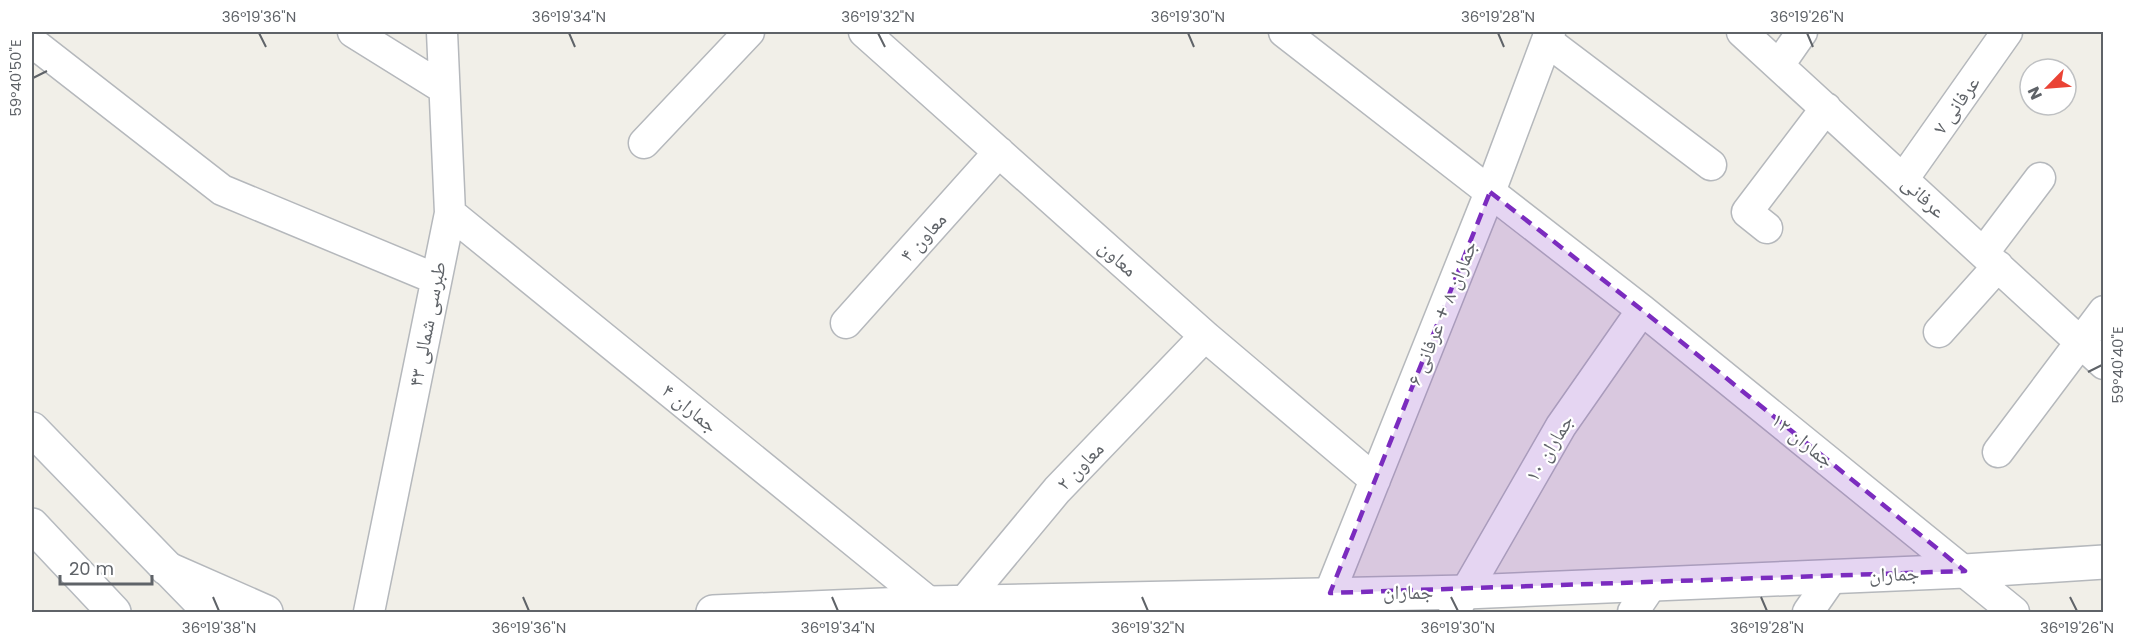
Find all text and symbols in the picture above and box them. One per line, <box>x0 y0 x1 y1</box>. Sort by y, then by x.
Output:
text: 36°19'36"N <box>222 6 296 27</box>
text: 36°19'34"N <box>532 6 606 27</box>
text: 36°19'32"N <box>841 6 915 27</box>
text: 36°19'30"N <box>1151 6 1225 27</box>
text: 36°19'28"N <box>1461 6 1535 27</box>
text: 36°19'26"N <box>1770 6 1844 27</box>
text: 59°40'50"E <box>5 39 26 117</box>
north arrow <box>2018 57 2078 117</box>
street label: عرفانی ۷ <box>1926 70 1986 140</box>
text: N <box>2022 83 2048 103</box>
street label: عرفانی <box>1896 169 1952 225</box>
street label: معاون ۴ <box>893 206 953 268</box>
street label: معاون <box>1092 233 1144 283</box>
street label: جماران ۸ + عرفانی ۶ <box>1400 236 1484 390</box>
street label: طبرسی شمالی ۴۳ <box>401 259 453 389</box>
text: 59°40'40"E <box>2107 326 2128 404</box>
street label: جماران ۴ <box>656 377 724 439</box>
street label: جماران ۱۲ <box>1766 406 1841 474</box>
street label: جماران ۱۰ <box>1518 409 1580 487</box>
street label: معاون ۲ <box>1050 435 1110 497</box>
scale bar <box>60 548 152 586</box>
text: 20 m <box>69 556 114 581</box>
street label: جماران <box>1868 559 1920 589</box>
street label: جماران <box>1383 578 1433 606</box>
text: 36°19'38"N <box>182 617 256 638</box>
text: 36°19'36"N <box>492 617 566 638</box>
text: 36°19'34"N <box>801 617 875 638</box>
text: 36°19'32"N <box>1111 617 1185 638</box>
text: 36°19'30"N <box>1421 617 1495 638</box>
text: 36°19'28"N <box>1730 617 1804 638</box>
text: 36°19'26"N <box>2040 617 2114 638</box>

